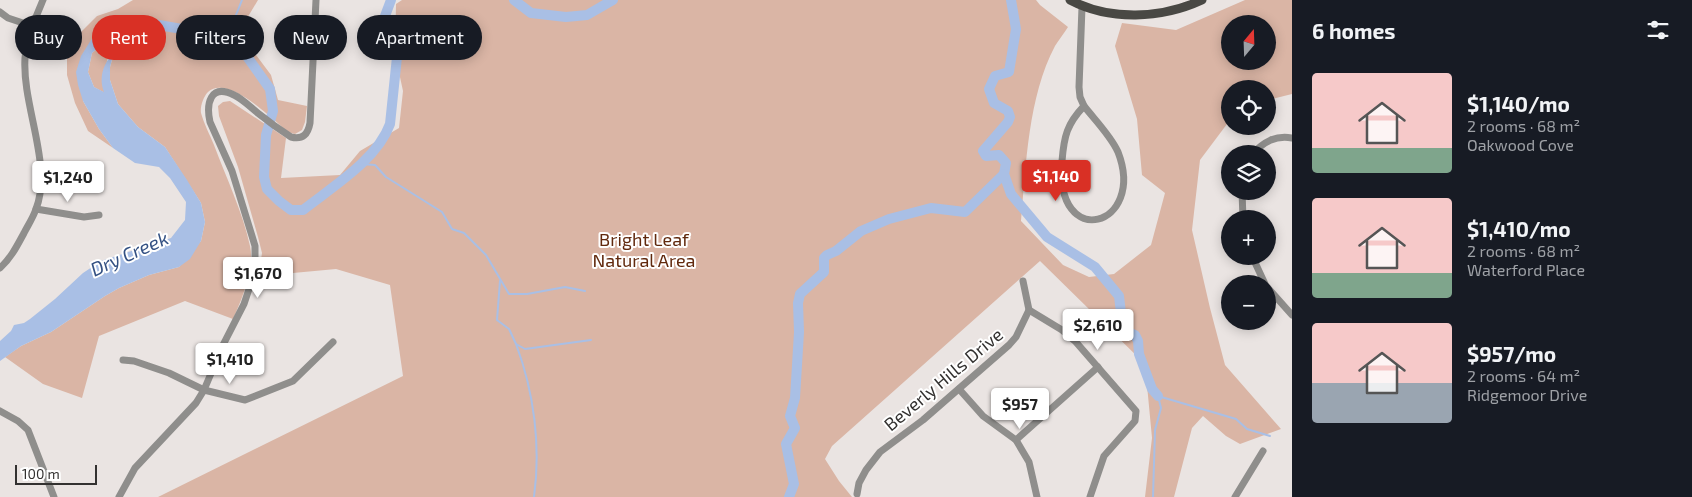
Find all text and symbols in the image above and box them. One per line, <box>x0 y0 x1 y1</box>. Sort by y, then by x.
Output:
chip: Buy <box>15 15 82 60</box>
chip: Rent <box>92 15 166 60</box>
chip: Filters <box>176 15 264 60</box>
chip: New <box>274 15 347 60</box>
chip: Apartment <box>357 15 482 60</box>
north arrow <box>1221 15 1276 70</box>
map controls <box>1221 15 1276 330</box>
icon: filters <box>1644 16 1672 44</box>
text: 6 homes <box>1312 18 1395 43</box>
button: locate <box>1221 80 1276 135</box>
text: $1,140/mo <box>1467 91 1570 116</box>
icon: home <box>1352 93 1412 153</box>
text: 2 rooms · 68 m² <box>1467 116 1580 135</box>
text: Oakwood Cove <box>1467 135 1574 154</box>
button: layers <box>1221 145 1276 200</box>
pin: $1,240 <box>27 160 109 203</box>
pin: $1,140 <box>1015 160 1097 202</box>
text: $1,140 <box>1033 166 1079 185</box>
text: $1,240 <box>43 167 93 186</box>
button: + <box>1221 210 1276 265</box>
text: $1,410/mo <box>1467 216 1571 241</box>
icon: home <box>1352 218 1412 278</box>
water label: Dry Creek <box>86 226 172 281</box>
park label: Bright Leaf Natural Area <box>593 228 696 271</box>
text: 2 rooms · 68 m² <box>1467 241 1580 260</box>
pin: $1,670 <box>217 256 299 299</box>
text: Waterford Place <box>1467 260 1585 279</box>
text: $1,670 <box>234 263 282 282</box>
button: − <box>1221 275 1276 330</box>
pin: $2,610 <box>1057 308 1139 351</box>
text: $2,610 <box>1074 315 1122 334</box>
street label: Beverly Hills Drive <box>879 323 1007 435</box>
text: $957/mo <box>1467 341 1556 366</box>
pin: $1,410 <box>189 342 271 385</box>
icon: home <box>1352 343 1412 403</box>
text: $1,410 <box>206 349 254 368</box>
text: 2 rooms · 64 m² <box>1467 366 1580 385</box>
text: Ridgemoor Drive <box>1467 385 1587 404</box>
pin: $957 <box>990 388 1050 430</box>
text: $957 <box>1002 394 1038 413</box>
scale bar <box>15 462 98 485</box>
text: 100 m <box>22 465 60 482</box>

